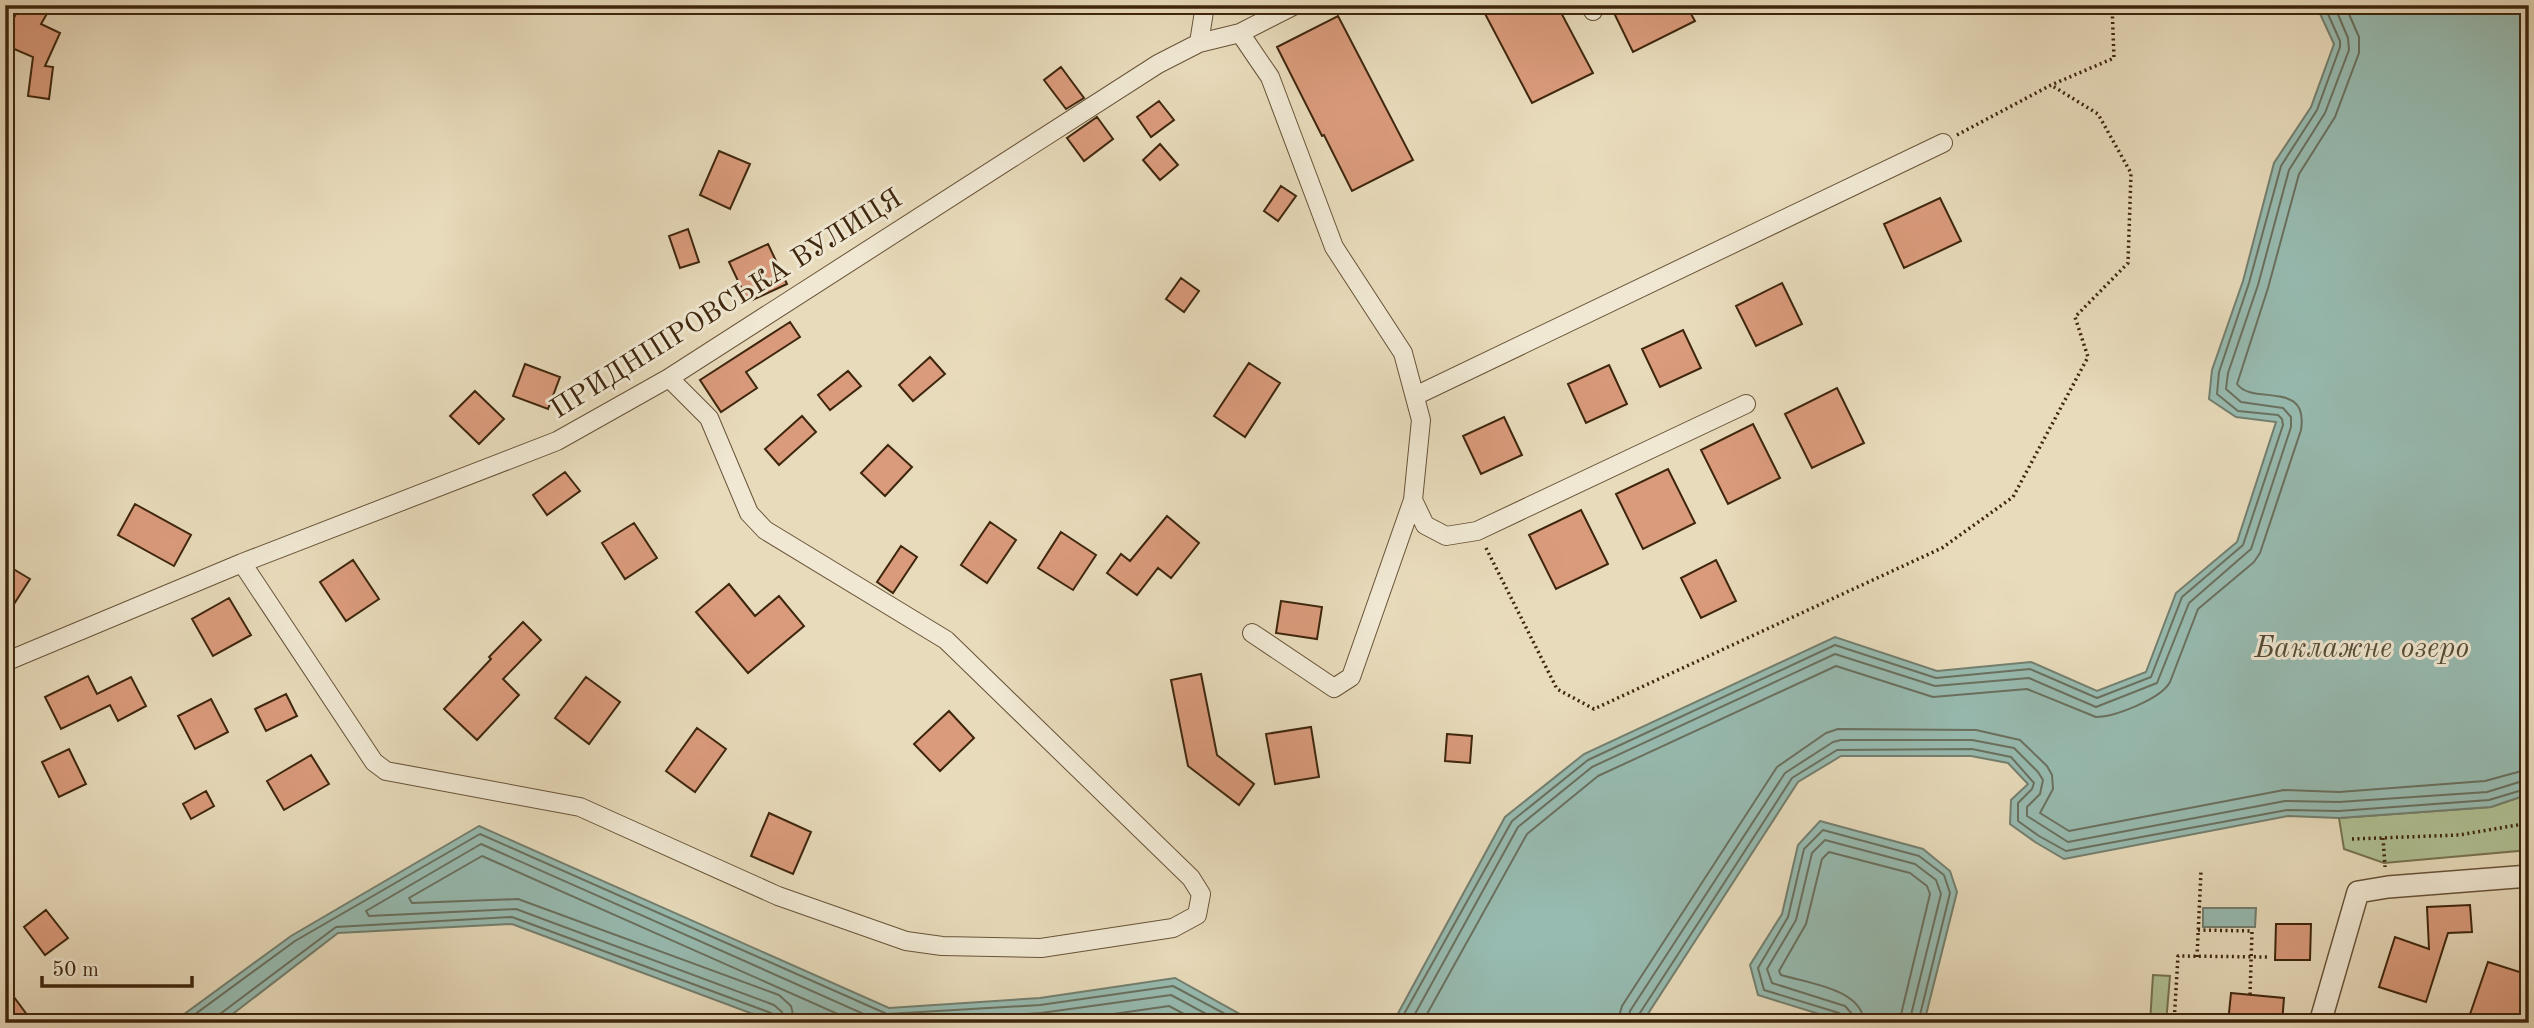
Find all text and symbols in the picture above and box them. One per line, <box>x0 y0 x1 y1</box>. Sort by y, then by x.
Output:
street label: ПРИДНІПРОВСЬКА ВУЛИЦЯ <box>546 185 908 425</box>
water label: Баклажне озеро <box>2254 634 2469 664</box>
scale bar <box>42 944 192 988</box>
text: 50 m <box>52 960 99 981</box>

